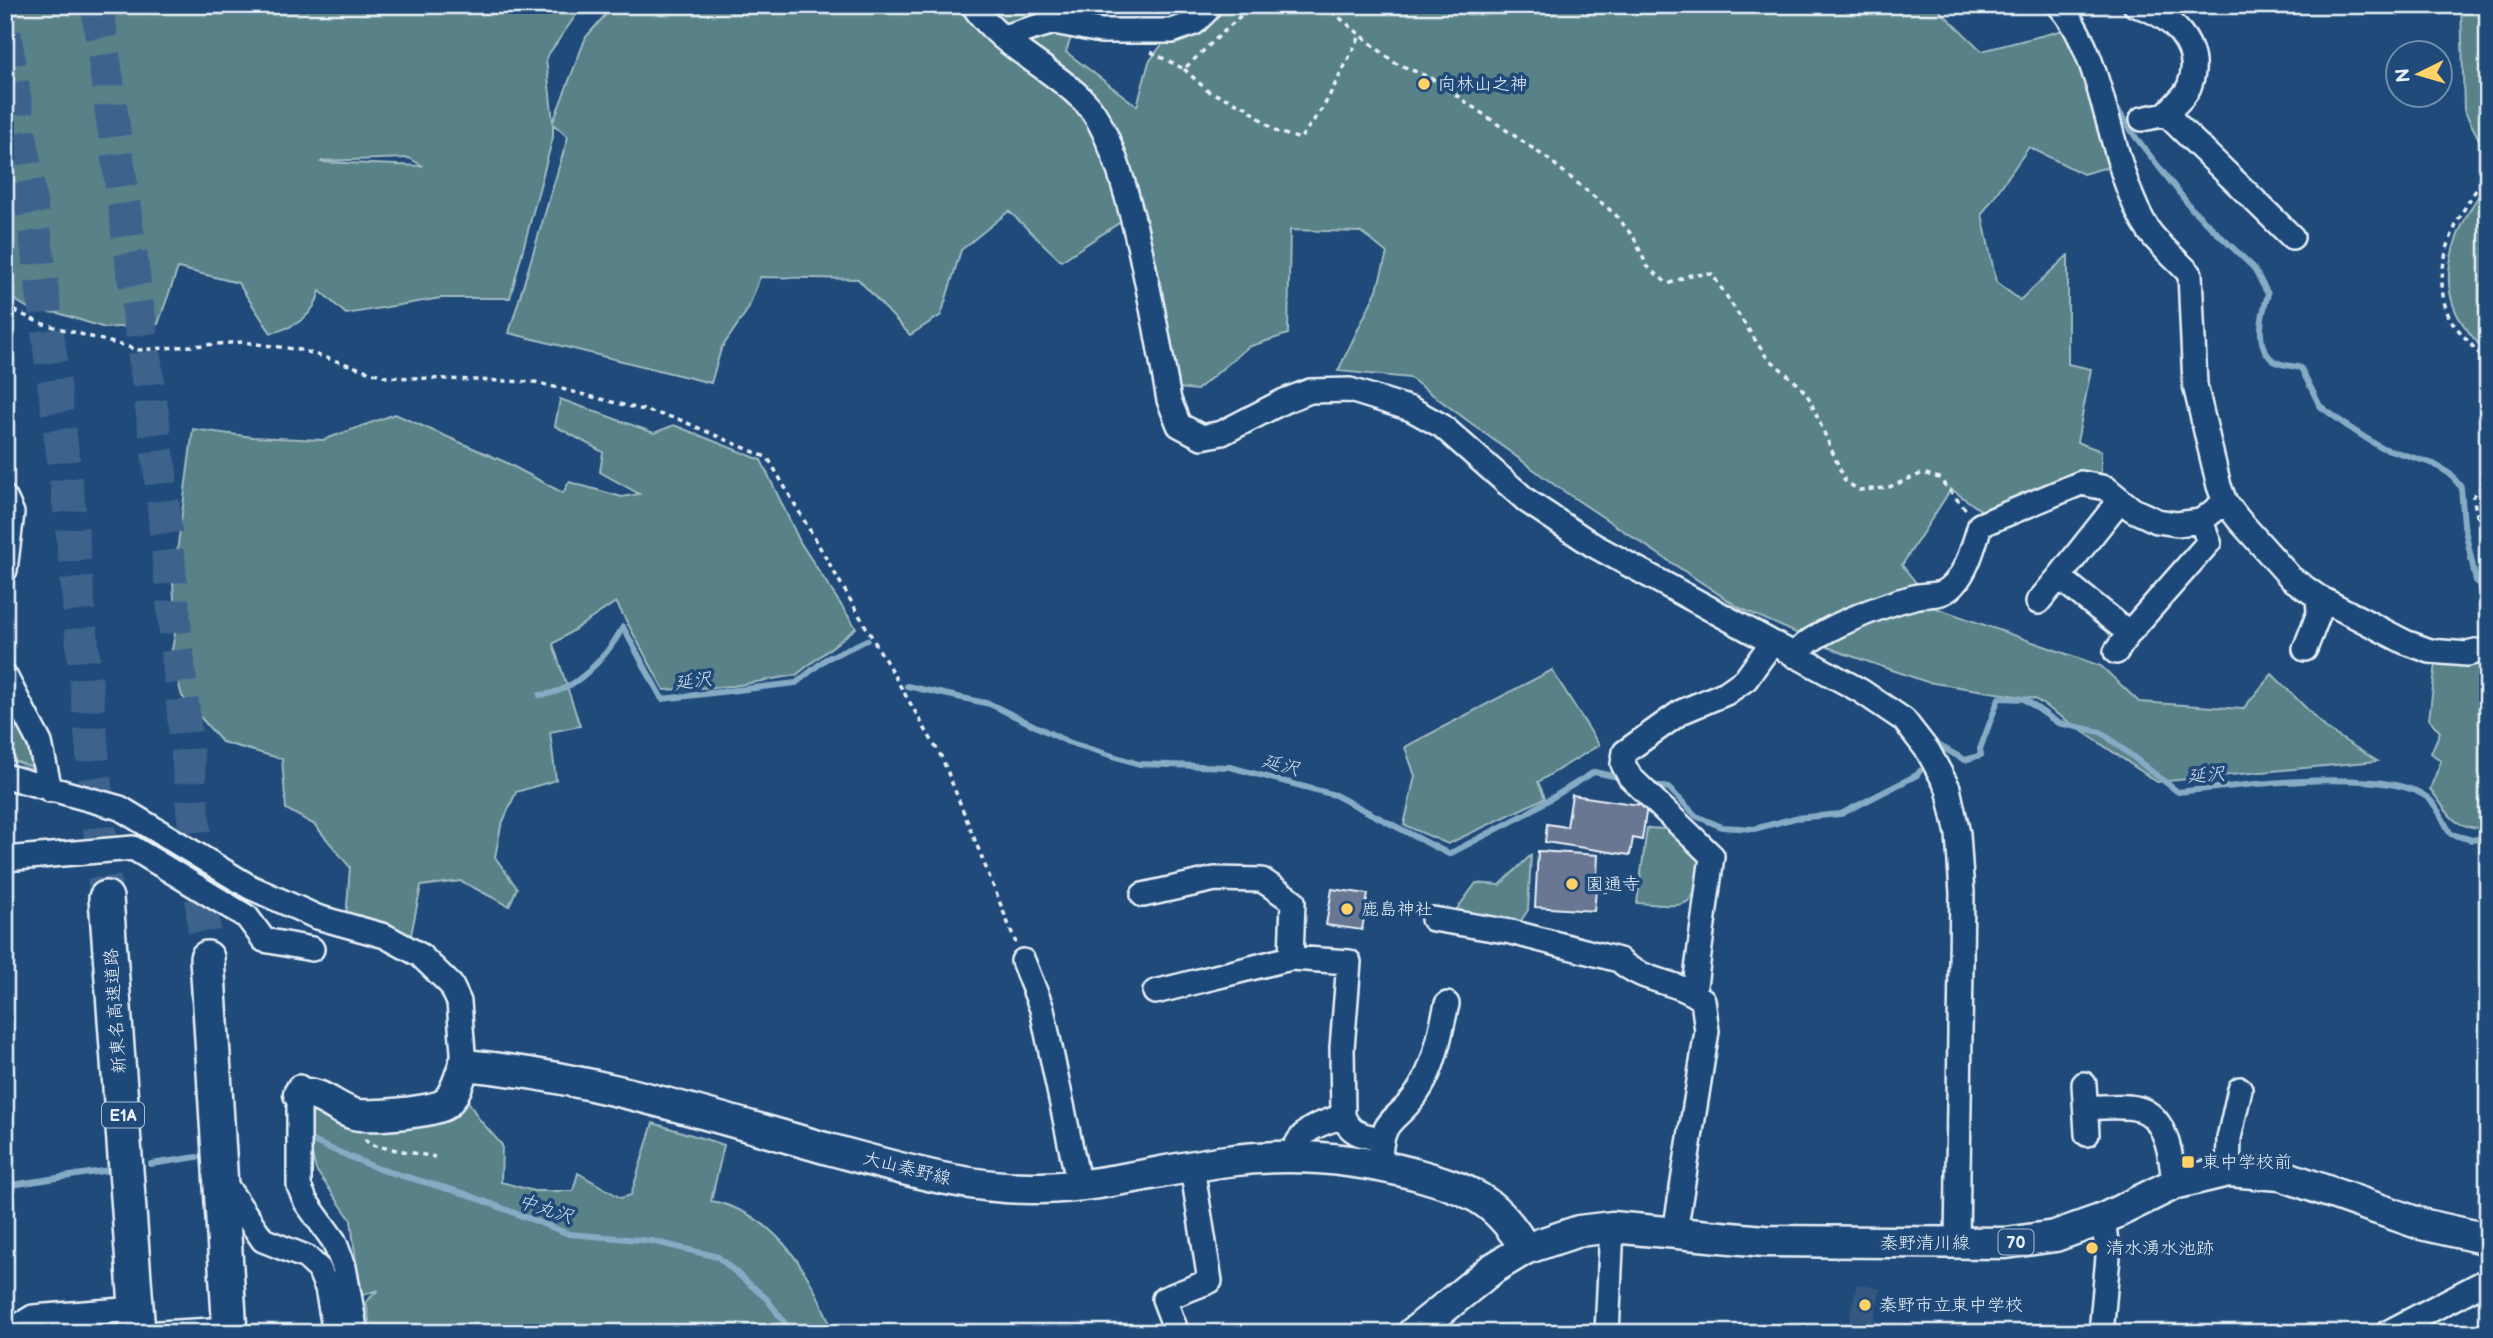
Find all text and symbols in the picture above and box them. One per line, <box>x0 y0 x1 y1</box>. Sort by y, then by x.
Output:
north arrow <box>2384 38 2454 108</box>
text: N <box>2391 67 2416 83</box>
place label: 向林山之神 <box>1438 74 1528 95</box>
marker: 向林山之神 <box>1416 76 1432 92</box>
water label: 延沢 <box>673 668 714 695</box>
water label: 延沢 <box>1259 749 1303 782</box>
water label: 延沢 <box>2186 763 2227 788</box>
place label: 園通寺 <box>1586 874 1640 895</box>
marker: 園通寺 <box>1564 876 1580 892</box>
place label: 鹿島神社 <box>1361 899 1433 920</box>
marker: 鹿島神社 <box>1339 901 1355 917</box>
street label: 新東名高速道路 <box>101 947 130 1075</box>
road number: E1A <box>102 1102 144 1128</box>
street label: 大山秦野線 <box>861 1147 953 1190</box>
place label: 東中学校前 <box>2202 1152 2292 1173</box>
marker: 東中学校前 <box>2180 1154 2196 1170</box>
water label: 中丸沢 <box>515 1190 577 1229</box>
road number: 70 <box>1998 1230 2034 1254</box>
street label: 秦野清川線 <box>1880 1233 1970 1254</box>
place label: 清水湧水池跡 <box>2106 1238 2214 1259</box>
marker: 清水湧水池跡 <box>2084 1240 2100 1256</box>
place label: 秦野市立東中学校 <box>1879 1295 2023 1316</box>
marker: 秦野市立東中学校 <box>1857 1297 1873 1313</box>

